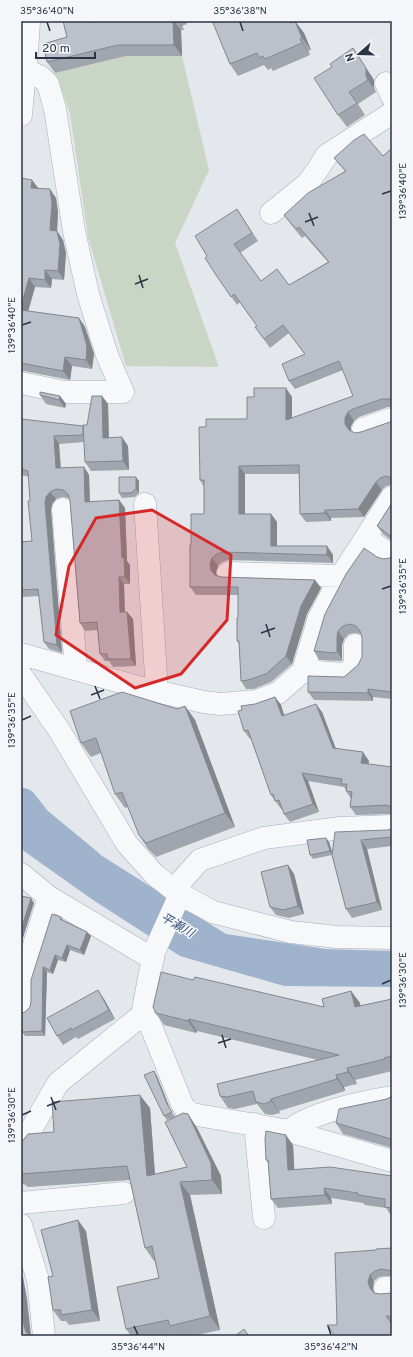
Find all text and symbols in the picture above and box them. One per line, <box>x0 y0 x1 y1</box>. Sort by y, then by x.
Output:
text: 35°36'40"N <box>20 5 74 18</box>
text: 35°36'38"N <box>213 5 267 18</box>
scale bar <box>36 34 95 60</box>
north arrow <box>339 34 379 74</box>
text: 20 m <box>42 41 70 57</box>
text: N <box>343 51 358 63</box>
text: 139°36'40"E <box>397 163 410 219</box>
text: 139°36'40"E <box>6 297 19 353</box>
text: 139°36'35"E <box>397 558 410 614</box>
text: 139°36'35"E <box>6 692 19 748</box>
water label: 平瀬川 <box>157 910 198 943</box>
text: 139°36'30"E <box>397 952 410 1008</box>
text: 139°36'30"E <box>6 1087 19 1143</box>
text: 35°36'44"N <box>111 1341 165 1354</box>
text: 35°36'42"N <box>304 1341 358 1354</box>

